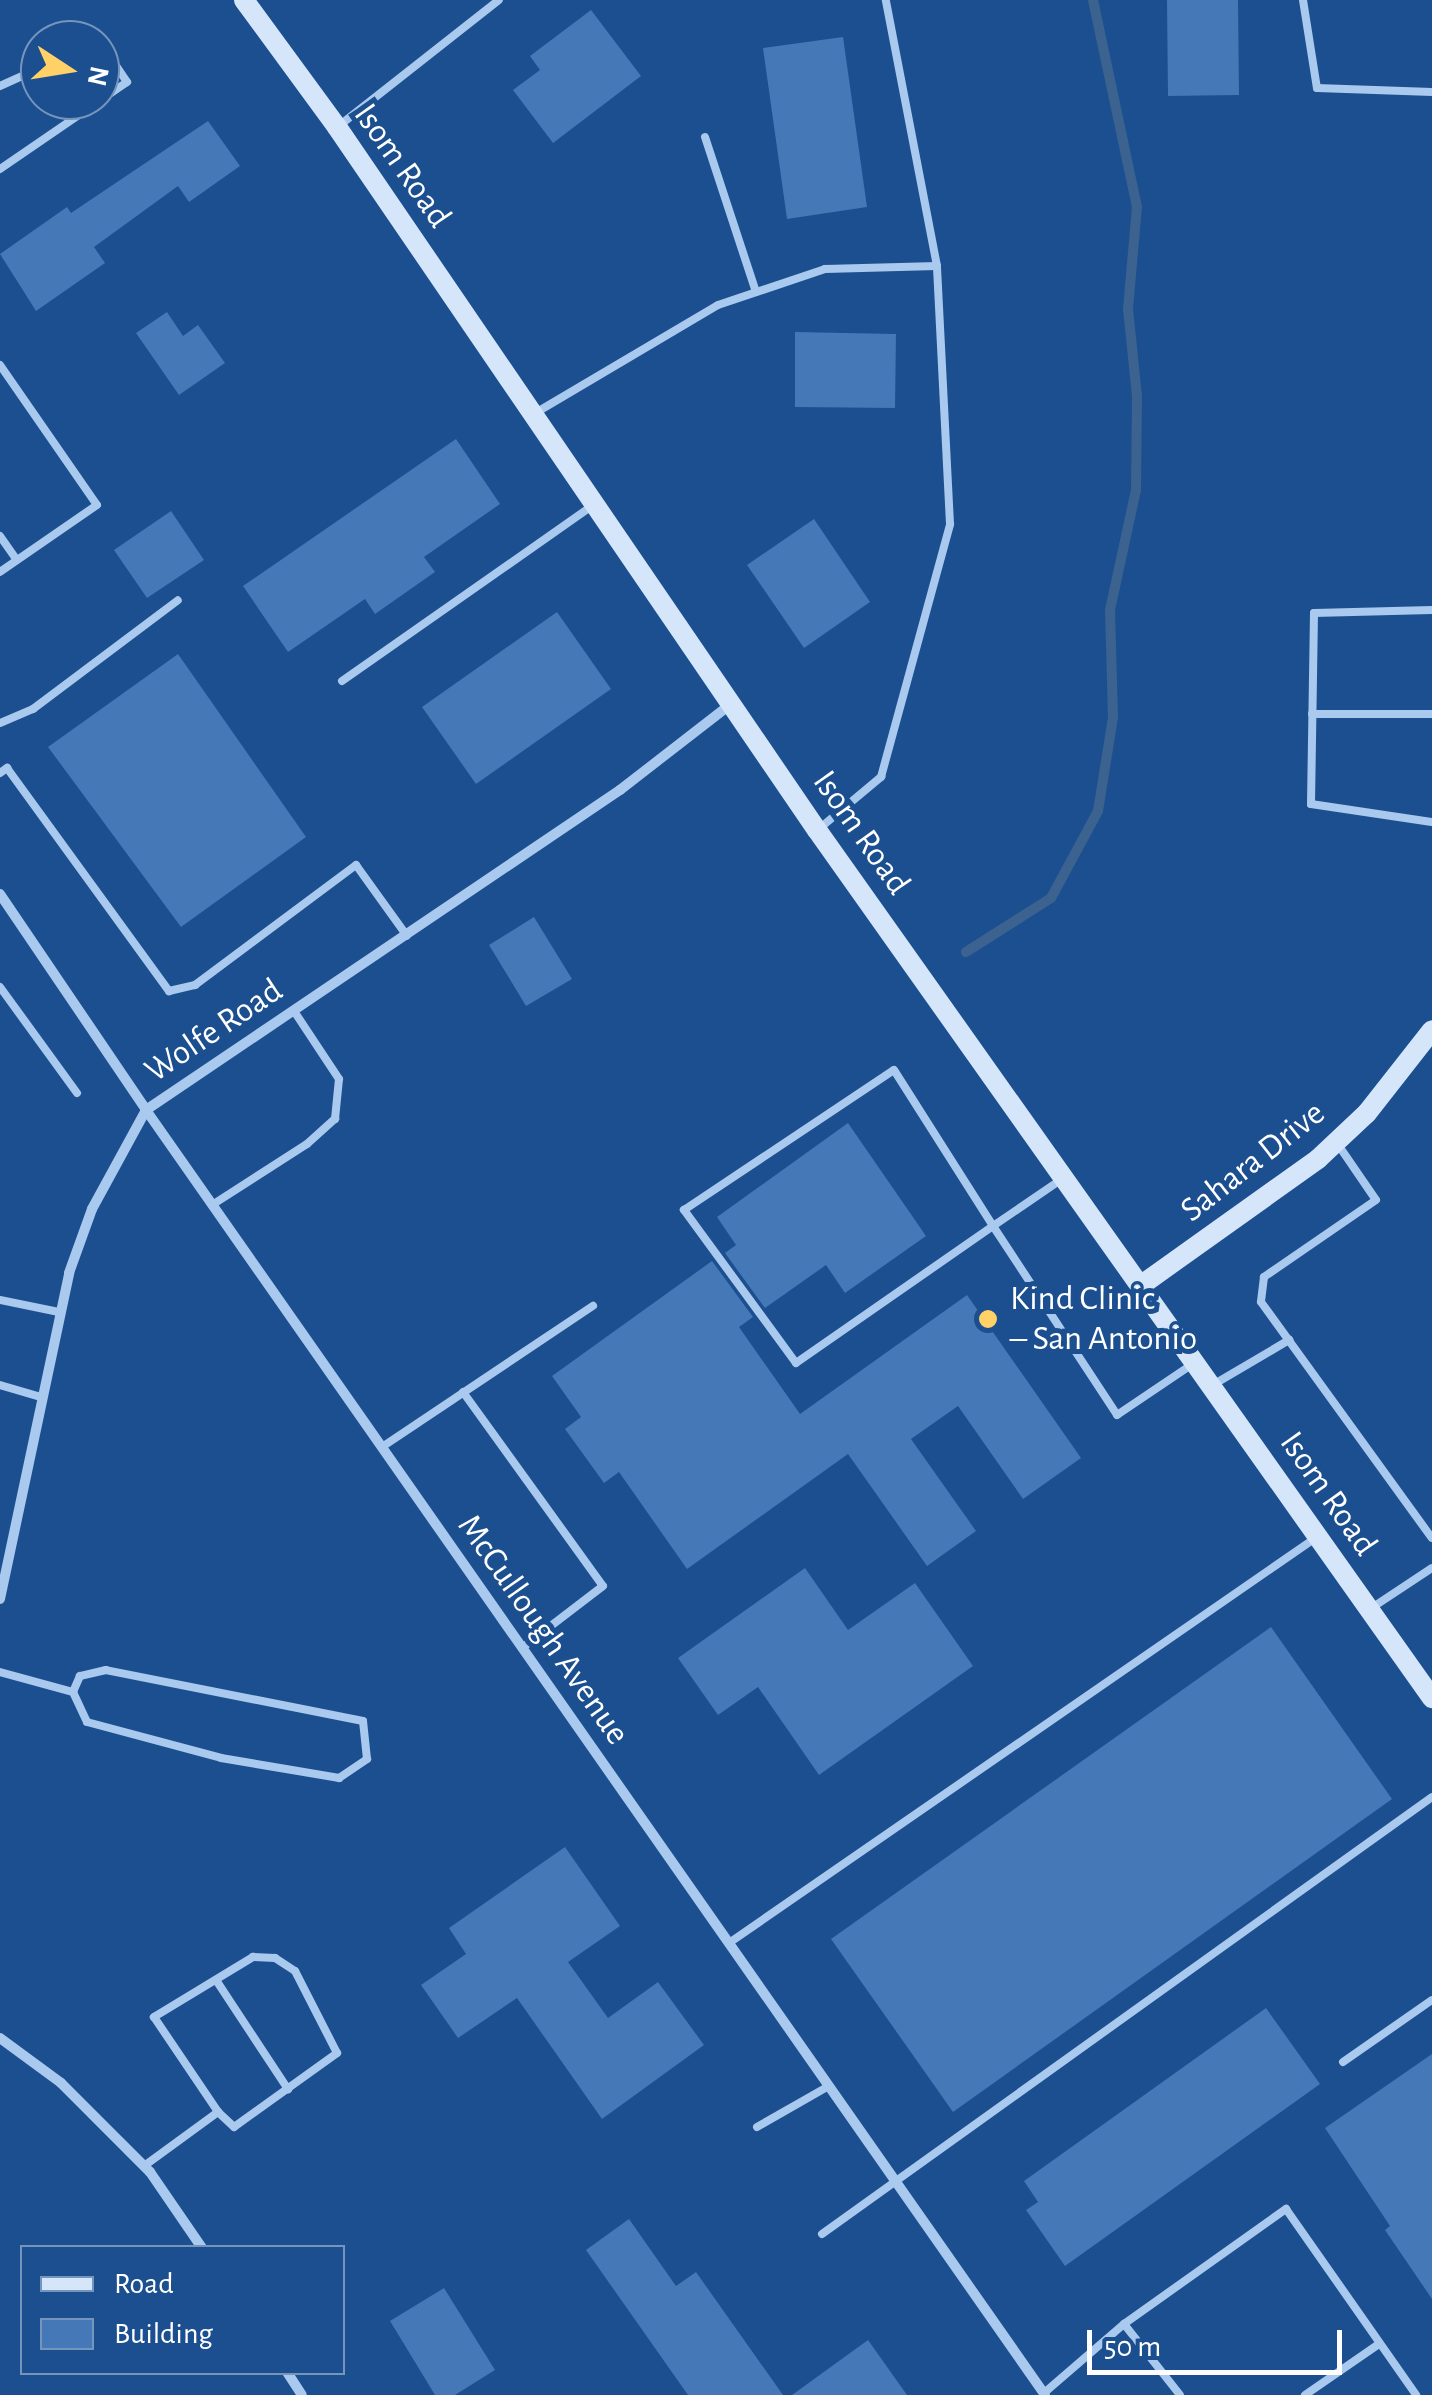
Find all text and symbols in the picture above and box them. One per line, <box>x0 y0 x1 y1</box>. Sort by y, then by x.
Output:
north arrow <box>20 20 120 120</box>
text: N <box>82 63 113 88</box>
street label: Isom Road <box>344 96 460 236</box>
street label: Isom Road <box>803 763 919 903</box>
street label: Wolfe Road <box>137 970 291 1092</box>
street label: Sahara Drive <box>1172 1093 1334 1231</box>
place label: Kind Clinic – San Antonio <box>1010 1278 1197 1360</box>
marker: Kind Clinic – San Antonio <box>975 1306 1001 1332</box>
street label: Isom Road <box>1270 1424 1386 1564</box>
street label: McCullough Avenue <box>448 1507 638 1753</box>
legend <box>20 2245 345 2375</box>
text: Road <box>114 2269 174 2299</box>
scale bar <box>1092 2310 1347 2372</box>
text: Building <box>114 2319 213 2349</box>
text: 50 m <box>1104 2332 1161 2362</box>

